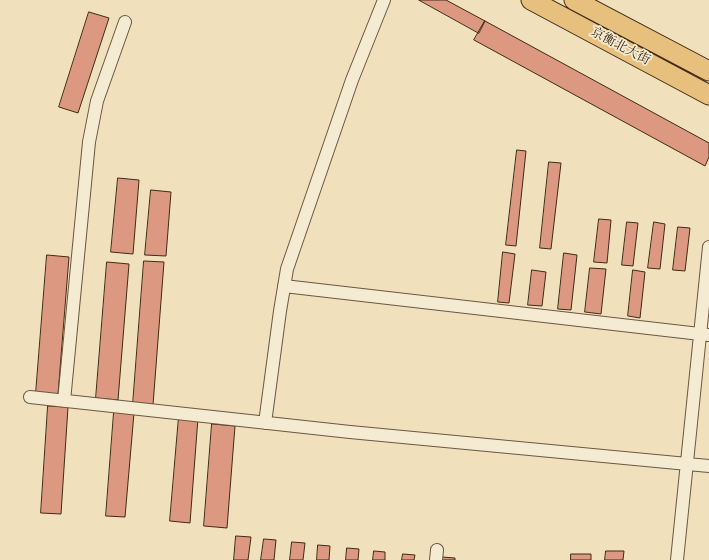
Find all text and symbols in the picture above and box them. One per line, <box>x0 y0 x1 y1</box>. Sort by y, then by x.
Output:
street label: 京衡北大街 <box>588 25 652 69</box>

